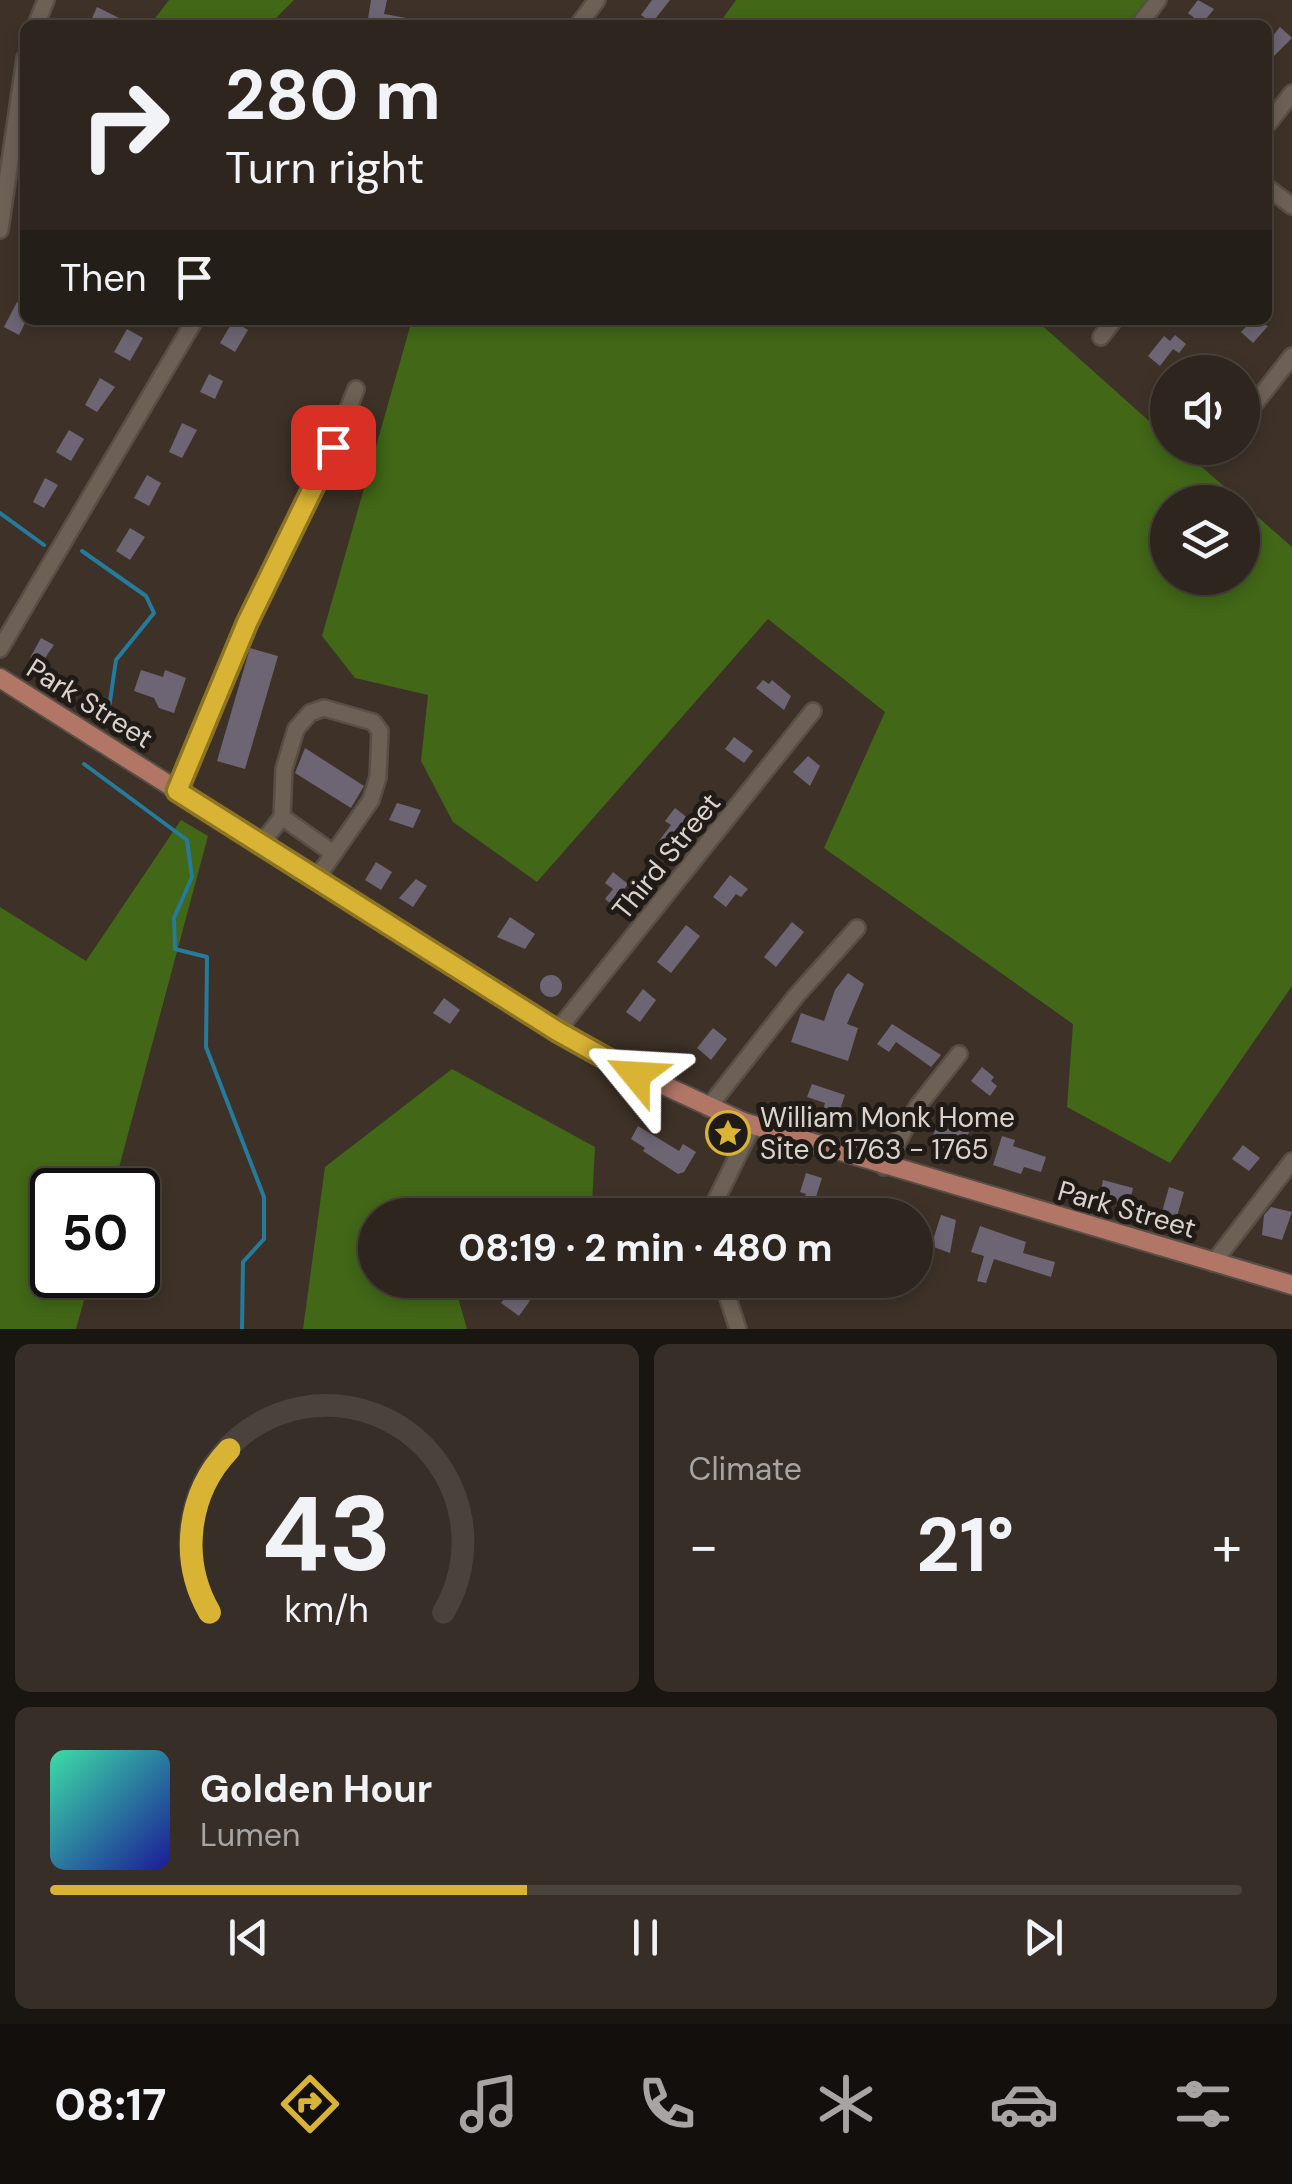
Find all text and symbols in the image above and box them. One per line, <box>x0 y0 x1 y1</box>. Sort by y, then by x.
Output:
text: 280 m <box>225 50 441 141</box>
icon: right <box>60 60 190 190</box>
text: Turn right <box>225 138 424 197</box>
icon: arrive <box>167 250 222 305</box>
text: Then <box>60 253 147 303</box>
map controls <box>1150 355 1260 595</box>
button: sound <box>1150 355 1260 465</box>
pin <box>291 405 376 490</box>
icon: arrive <box>306 420 361 475</box>
button: layers <box>1150 485 1260 595</box>
street label: Park Street <box>20 650 160 757</box>
street label: Third Street <box>604 785 729 927</box>
position arrow <box>584 1023 688 1127</box>
place label: William Monk Home Site C 1763 - 1765 <box>760 1099 1015 1168</box>
place icon: William Monk Home Site C 1763 - 1765 <box>705 1110 751 1156</box>
speed limit sign: 50 <box>30 1168 160 1298</box>
street label: Park Street <box>1053 1172 1200 1247</box>
text: 08:19 · 2 min · 480 m <box>459 1223 832 1273</box>
text: Climate <box>689 1448 802 1490</box>
text: 43 <box>262 1467 392 1602</box>
text: 21° <box>916 1497 1014 1594</box>
text: − <box>689 1510 719 1582</box>
text: + <box>1212 1510 1242 1582</box>
text: km/h <box>285 1587 369 1633</box>
text: Golden Hour <box>200 1764 432 1814</box>
text: Lumen <box>200 1814 300 1856</box>
icon: previous <box>221 1910 276 1965</box>
icon: pause <box>618 1910 673 1965</box>
icon: next <box>1016 1910 1071 1965</box>
icon: directions <box>275 2069 345 2139</box>
icon: music <box>454 2069 524 2139</box>
icon: phone <box>632 2069 702 2139</box>
icon: climate <box>811 2069 881 2139</box>
icon: car <box>989 2069 1059 2139</box>
icon: filters <box>1168 2069 1238 2139</box>
text: 08:17 <box>54 2075 166 2134</box>

